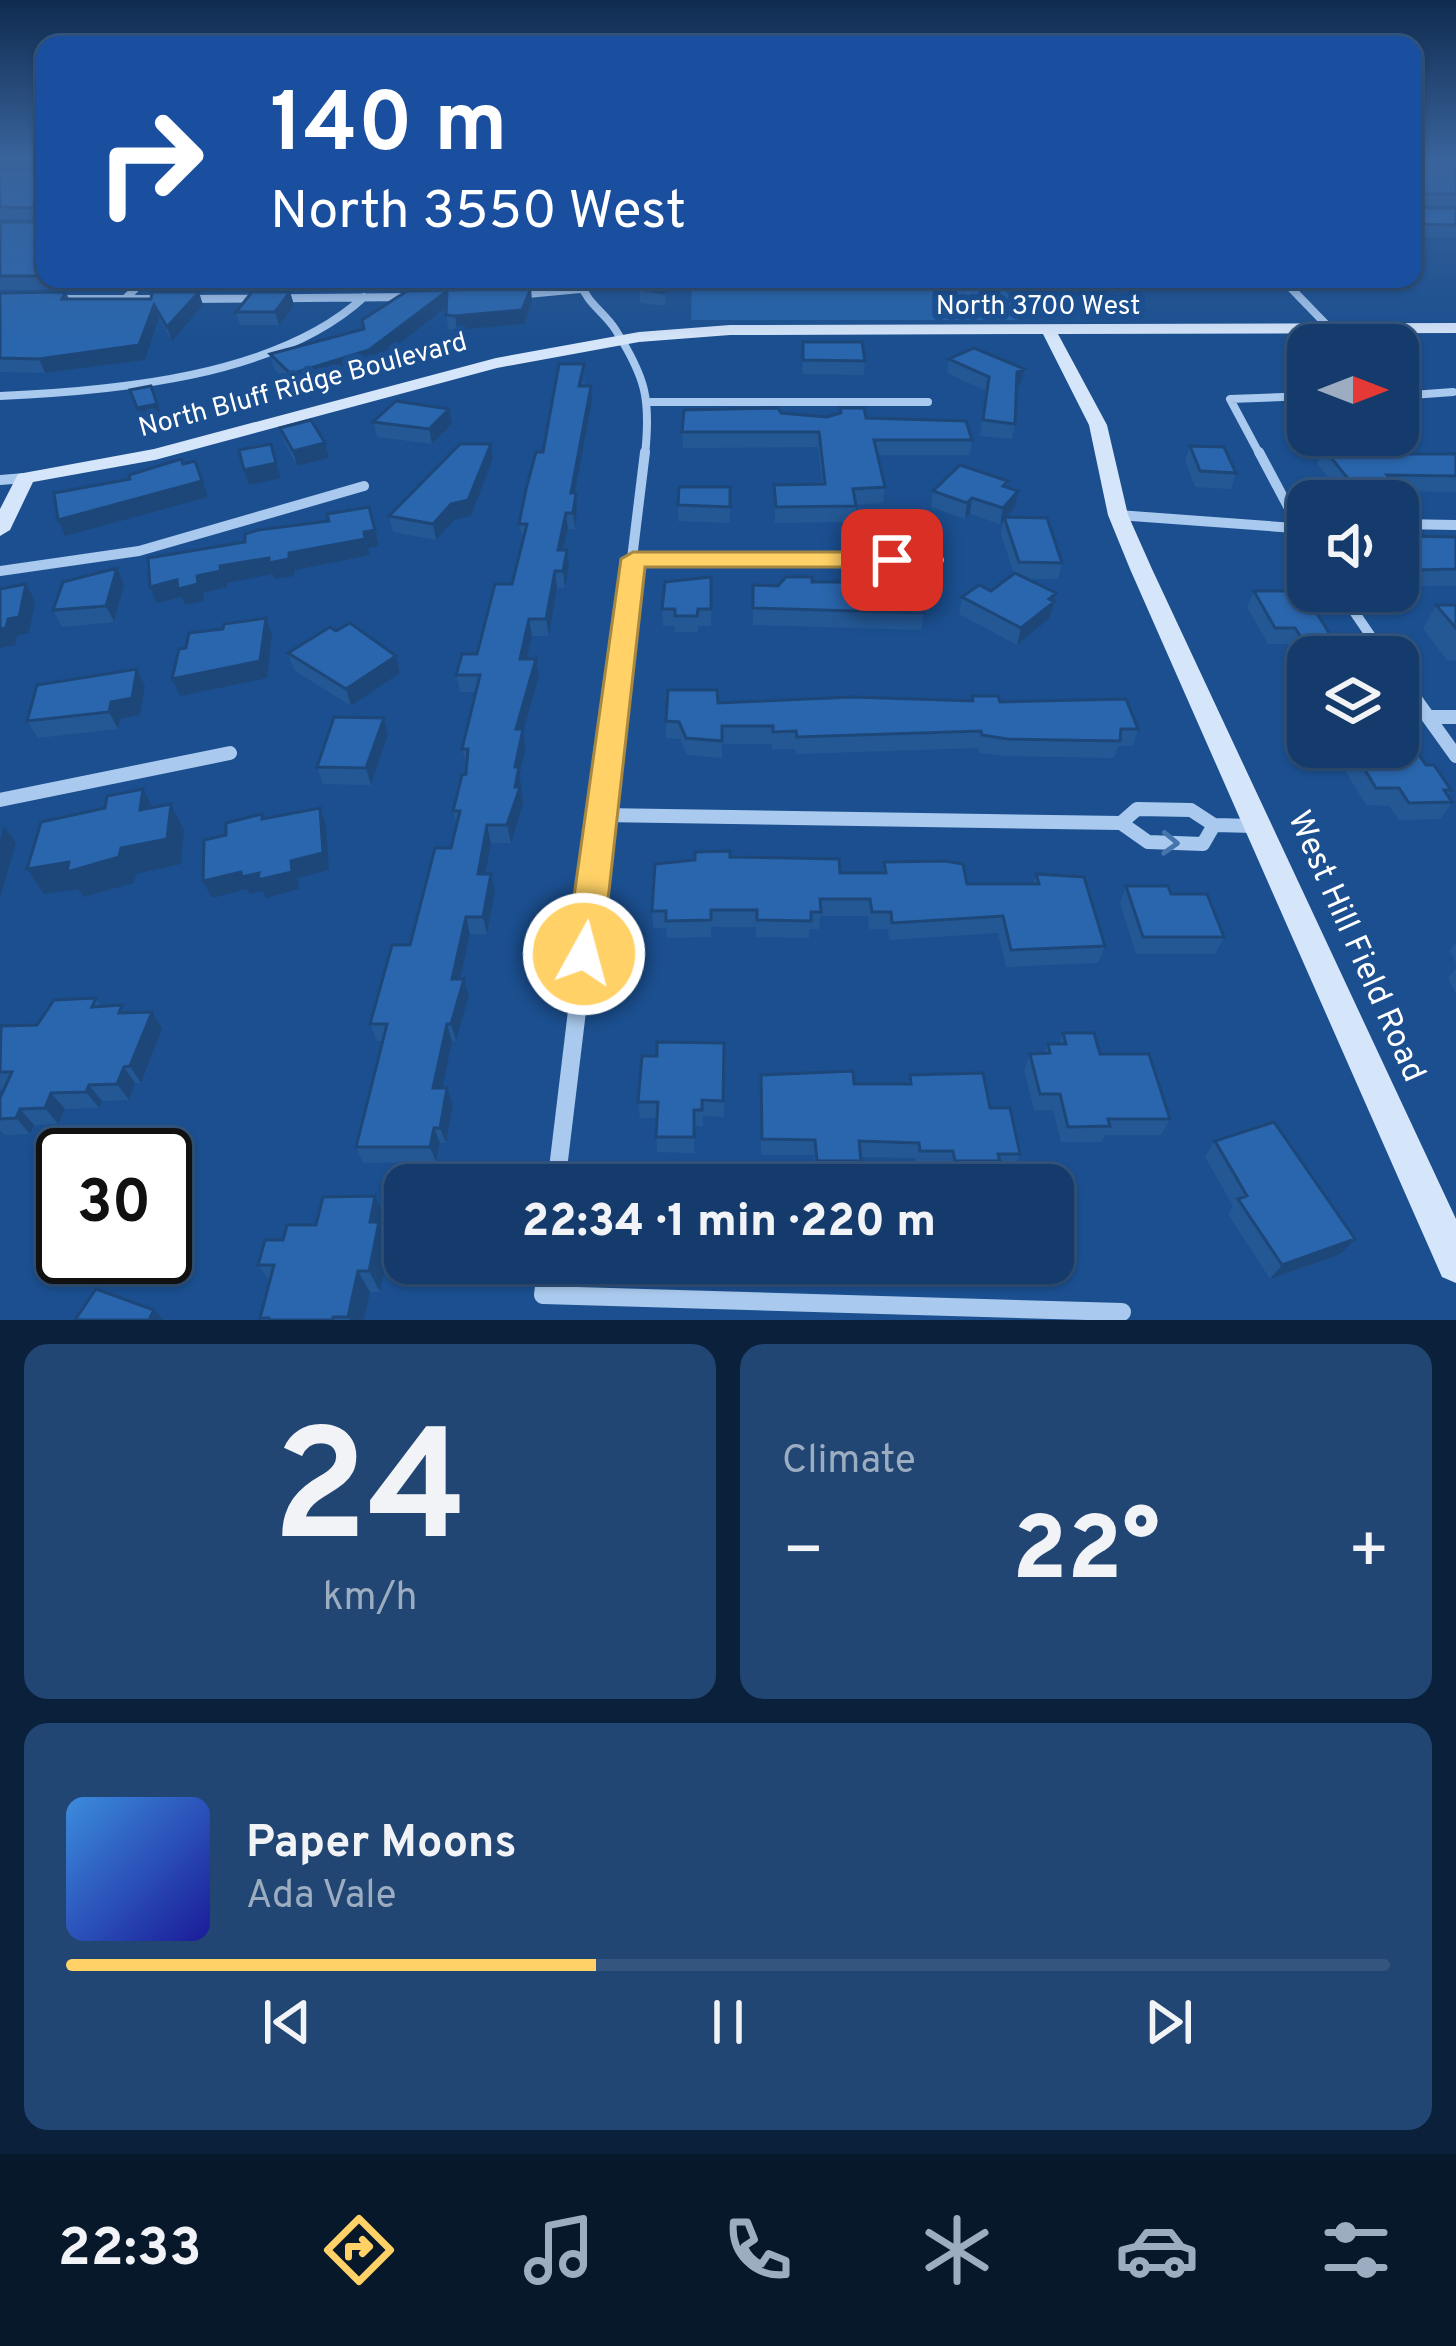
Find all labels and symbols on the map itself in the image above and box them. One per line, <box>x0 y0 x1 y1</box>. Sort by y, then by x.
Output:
street label: North 3700 West <box>936 290 1140 324</box>
north arrow <box>1287 324 1419 456</box>
street label: North Bluff Ridge Boulevard <box>135 326 471 446</box>
pin <box>841 509 943 611</box>
street label: West Hill Field Road <box>1276 805 1434 1089</box>
one-way arrow <box>1161 830 1180 856</box>
position arrow <box>521 891 647 1017</box>
speed limit sign: 30 <box>36 1128 192 1284</box>

